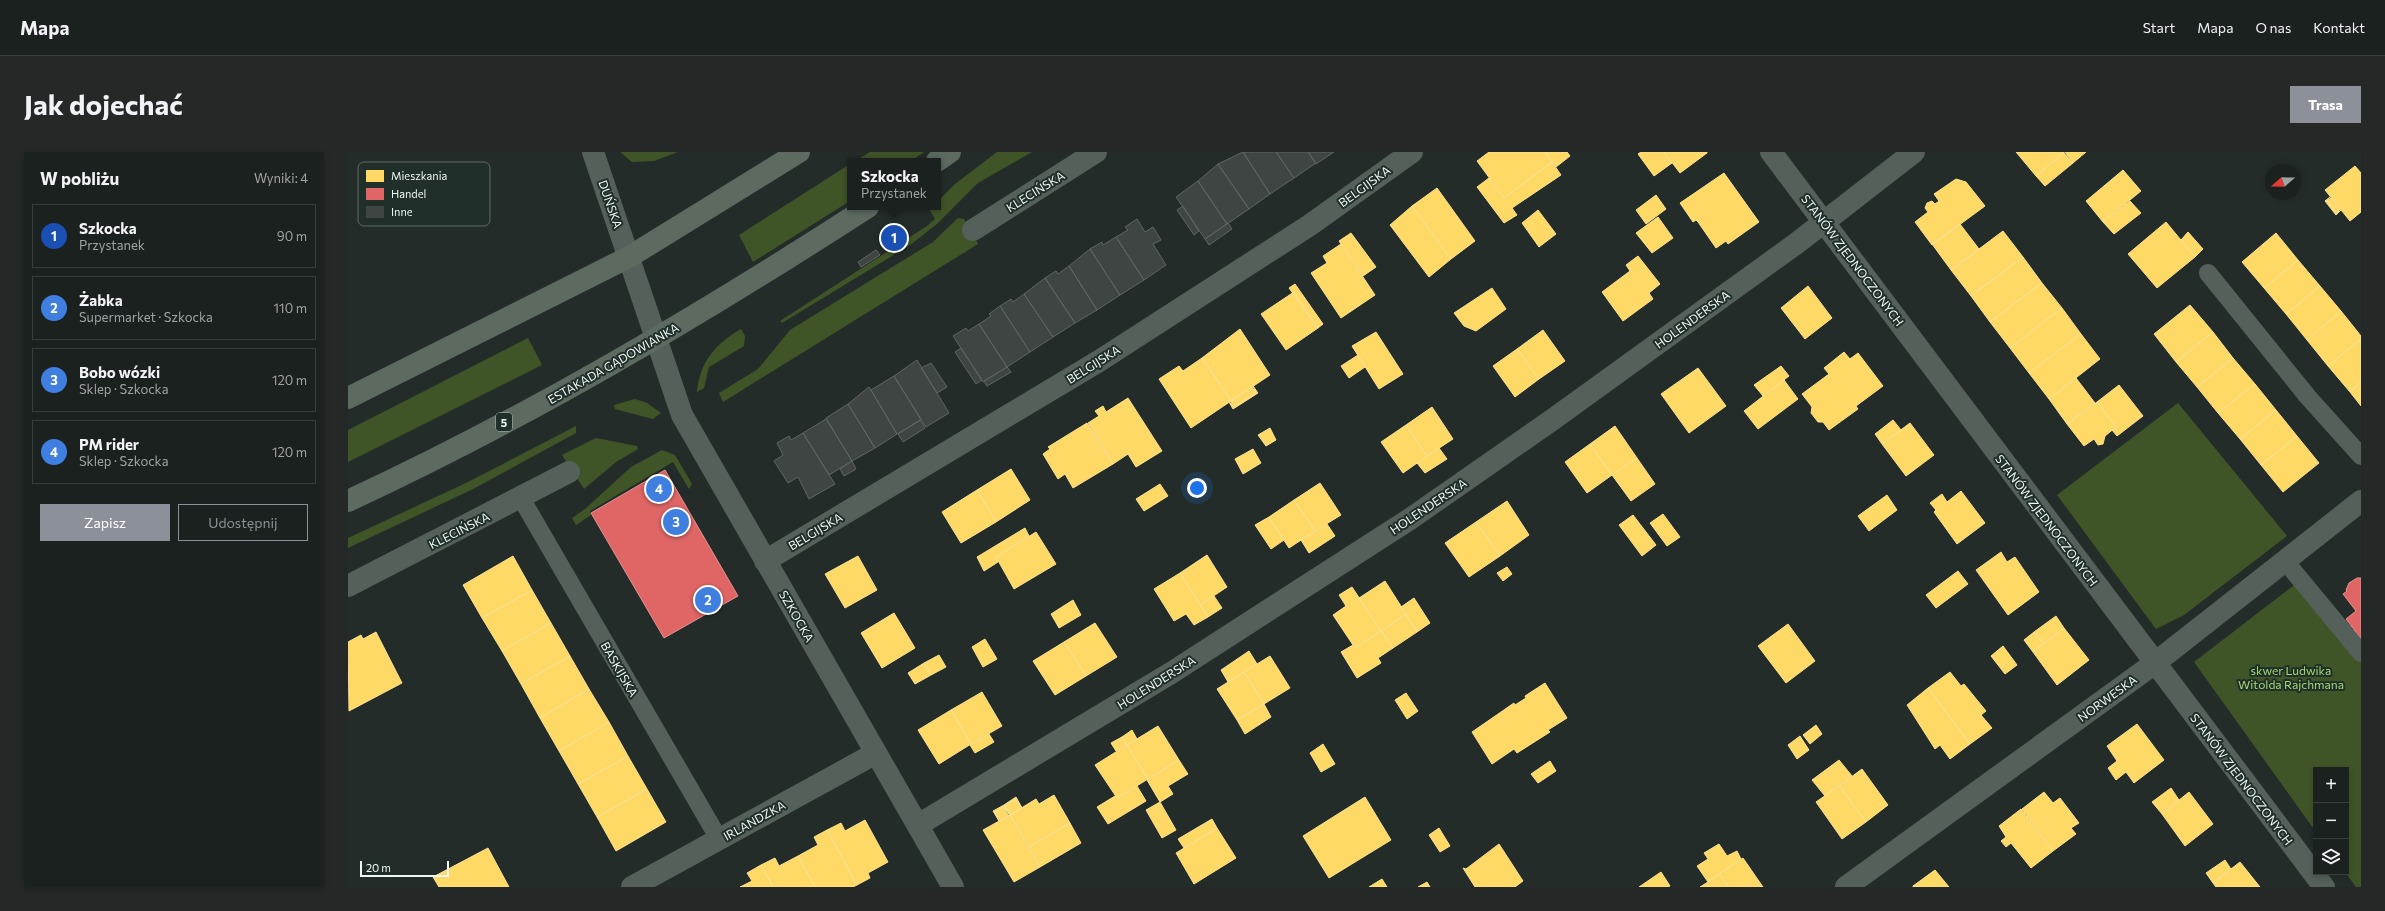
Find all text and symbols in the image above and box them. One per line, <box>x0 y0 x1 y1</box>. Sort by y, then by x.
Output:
text: Mapa <box>20 16 69 39</box>
text: Start <box>2143 19 2175 36</box>
text: Mapa <box>2197 19 2233 36</box>
text: O nas <box>2255 19 2291 36</box>
text: Kontakt <box>2313 19 2365 36</box>
button: Trasa <box>2290 86 2361 123</box>
text: Jak dojechać <box>24 87 183 121</box>
popup <box>847 158 941 210</box>
legend <box>358 162 490 226</box>
street label: BELGIJSKA <box>1335 163 1393 210</box>
north arrow <box>2265 164 2301 200</box>
text: Szkocka <box>861 167 919 185</box>
text: W pobliżu <box>40 168 119 189</box>
street label: KLECIŃSKA <box>1003 168 1067 214</box>
text: Mieszkania <box>391 169 447 182</box>
text: Wyniki: 4 <box>254 170 308 186</box>
street label: DUŃSKA <box>596 178 626 230</box>
text: Przystanek <box>861 185 927 201</box>
text: Handel <box>391 187 426 200</box>
street label: STANÓW ZJEDNOCZONYCH <box>1798 192 1907 329</box>
text: Inne <box>391 205 413 218</box>
text: Szkocka <box>79 219 137 237</box>
pin: 1 <box>881 223 907 253</box>
text: 1 <box>51 228 57 244</box>
text: 90 m <box>277 228 307 244</box>
text: Przystanek <box>79 237 145 253</box>
street label: HOLENDERSKA <box>1652 287 1732 351</box>
text: Żabka <box>79 291 123 309</box>
text: 2 <box>50 300 58 316</box>
text: 110 m <box>274 300 307 316</box>
text: Supermarket · Szkocka <box>79 309 213 325</box>
street label: ESTAKADA GĄDOWIANKA <box>545 320 681 406</box>
street label: BELGIJSKA <box>1064 342 1123 387</box>
text: Bobo wózki <box>79 363 160 381</box>
text: 3 <box>50 372 58 388</box>
text: 120 m <box>272 372 307 388</box>
text: Sklep · Szkocka <box>79 381 168 397</box>
road number: 5 <box>496 413 512 431</box>
text: PM rider <box>79 435 139 453</box>
text: 4 <box>50 444 58 460</box>
text: 120 m <box>272 444 307 460</box>
street label: STANÓW ZJEDNOCZONYCH <box>1992 452 2101 589</box>
text: Sklep · Szkocka <box>79 453 168 469</box>
pin: 4 <box>646 474 672 504</box>
street label: HOLENDERSKA <box>1387 475 1469 537</box>
your location <box>1187 478 1207 498</box>
button: Zapisz <box>40 504 170 541</box>
button: Udostępnij <box>178 504 308 541</box>
pin: 3 <box>663 507 689 537</box>
street label: KLECIŃSKA <box>426 509 492 551</box>
street label: BELGIJSKA <box>785 509 845 553</box>
pin: 2 <box>695 585 721 615</box>
street label: SZKOCKA <box>777 588 817 644</box>
street label: BASKIJSKA <box>598 639 641 700</box>
street label: HOLENDERSKA <box>1114 652 1198 712</box>
park label: skwer Ludwika Witolda Rajchmana <box>2238 663 2344 691</box>
street label: NORWESKA <box>2075 672 2139 724</box>
street label: STANÓW ZJEDNOCZONYCH <box>2187 711 2296 848</box>
map controls <box>2313 767 2349 875</box>
button: + <box>2313 767 2349 803</box>
street label: IRLANDZKA <box>721 797 787 843</box>
button: − <box>2313 803 2349 839</box>
button: layers <box>2313 839 2349 875</box>
scale bar <box>360 859 449 878</box>
text: 20 m <box>366 861 391 874</box>

